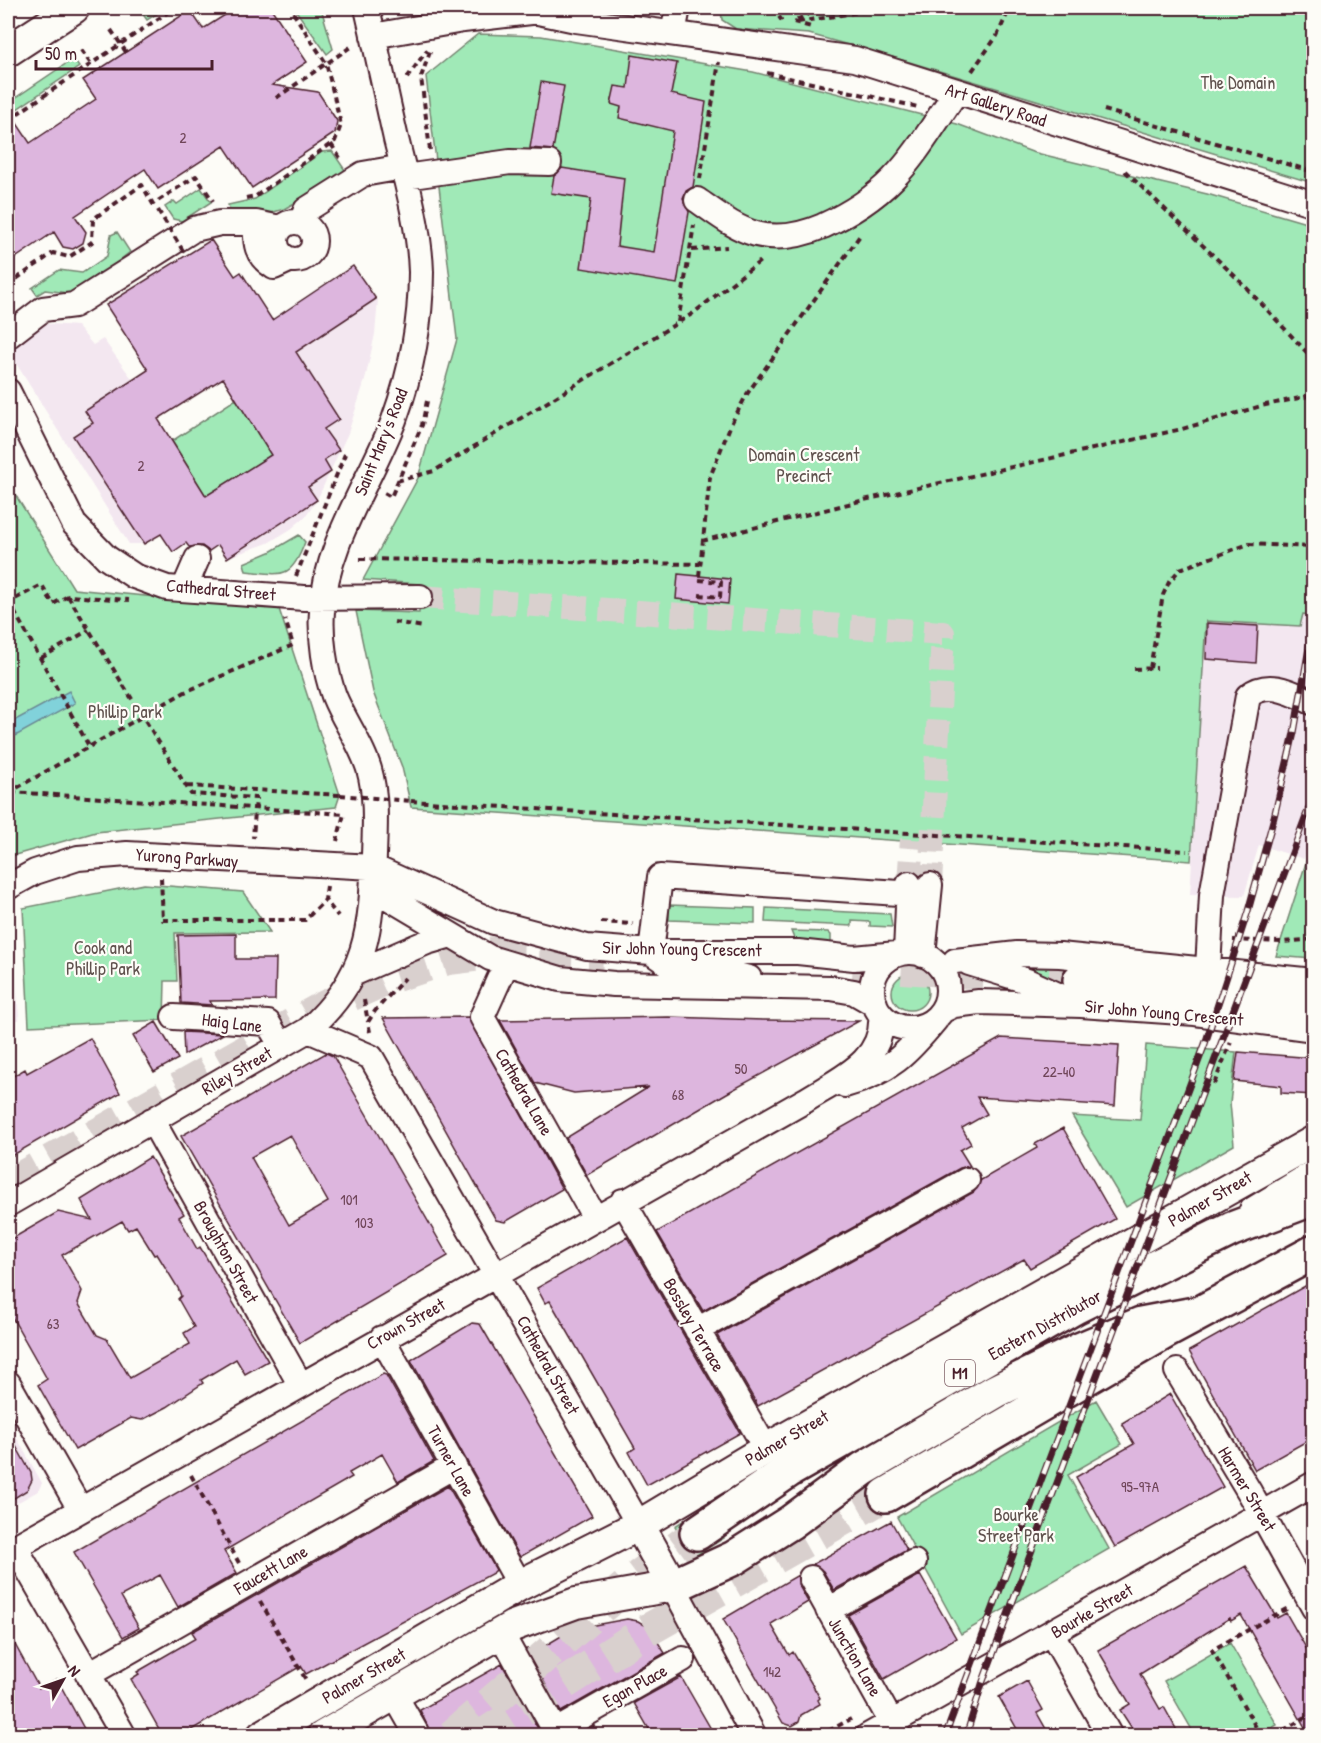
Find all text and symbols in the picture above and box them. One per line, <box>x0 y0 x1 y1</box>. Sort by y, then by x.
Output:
scale bar <box>36 33 212 71</box>
text: 50 m <box>45 41 77 66</box>
park label: The Domain <box>1201 70 1275 95</box>
street label: Art Gallery Road <box>942 76 1050 133</box>
house number: 2 <box>179 127 187 148</box>
street label: Saint Mary's Road <box>348 384 413 499</box>
park label: Domain Crescent Precinct <box>749 442 860 488</box>
house number: 2 <box>137 455 145 476</box>
street label: Cathedral Street <box>165 572 278 607</box>
park label: Phillip Park <box>88 699 163 724</box>
street label: Yurong Parkway <box>135 841 240 874</box>
park label: Cook and Phillip Park <box>66 935 141 981</box>
street label: Sir John Young Crescent <box>602 935 763 962</box>
street label: Sir John Young Crescent <box>1084 993 1245 1032</box>
street label: Haig Lane <box>200 1006 264 1039</box>
street label: Riley Street <box>197 1040 277 1101</box>
street label: Cathedral Lane <box>489 1044 559 1140</box>
house number: 50 <box>734 1058 748 1079</box>
house number: 22-40 <box>1043 1061 1075 1082</box>
house number: 68 <box>672 1084 684 1105</box>
street label: Palmer Street <box>1163 1164 1257 1233</box>
house number: 101 <box>340 1189 358 1210</box>
street label: Broughton Street <box>188 1196 265 1308</box>
house number: 103 <box>355 1212 374 1233</box>
street label: Bossley Terrace <box>657 1273 731 1376</box>
street label: Eastern Distributor <box>984 1283 1106 1366</box>
street label: Crown Street <box>362 1291 450 1355</box>
street label: Cathedral Street <box>511 1311 586 1419</box>
house number: 63 <box>47 1313 60 1334</box>
road number: M1 <box>945 1360 975 1386</box>
street label: Palmer Street <box>740 1403 834 1472</box>
street label: Turner Lane <box>422 1421 481 1501</box>
street label: Harmer Street <box>1212 1442 1283 1536</box>
house number: 95-97A <box>1121 1476 1160 1497</box>
park label: Bourke Street Park <box>978 1502 1055 1548</box>
street label: Faucett Lane <box>229 1539 312 1601</box>
street label: Bourke Street <box>1046 1577 1138 1644</box>
street label: Junction Lane <box>823 1612 888 1701</box>
street label: Palmer Street <box>317 1641 411 1710</box>
north arrow <box>33 1650 93 1710</box>
street label: Egan Place <box>598 1658 671 1713</box>
text: N <box>63 1660 86 1681</box>
house number: 142 <box>763 1661 781 1682</box>

